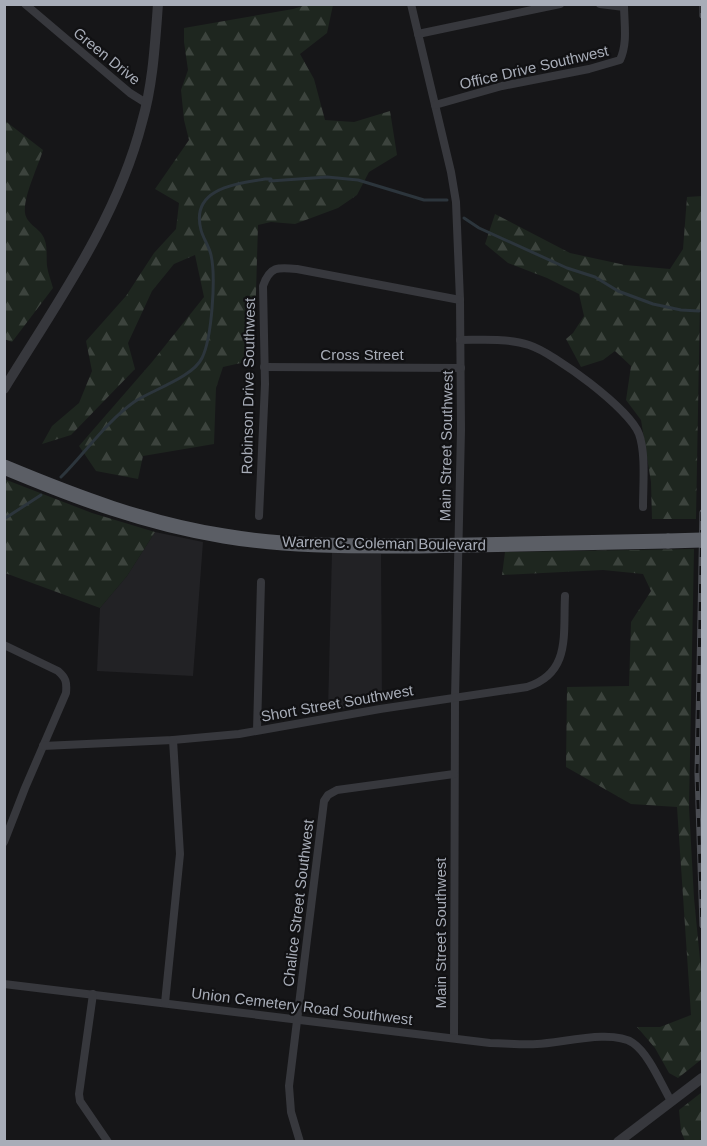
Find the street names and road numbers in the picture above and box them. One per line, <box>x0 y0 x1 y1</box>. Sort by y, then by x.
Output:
street label: Green Drive <box>70 24 144 88</box>
street label: Office Drive Southwest <box>458 41 611 92</box>
street label: Robinson Drive Southwest <box>238 297 258 475</box>
street label: Cross Street <box>320 346 405 363</box>
street label: Main Street Southwest <box>436 370 456 522</box>
street label: Warren C. Coleman Boulevard <box>282 533 486 553</box>
street label: Short Street Southwest <box>260 681 415 725</box>
street label: Chalice Street Southwest <box>279 818 317 988</box>
street label: Main Street Southwest <box>432 857 449 1008</box>
street label: Union Cemetery Road Southwest <box>190 984 414 1028</box>

